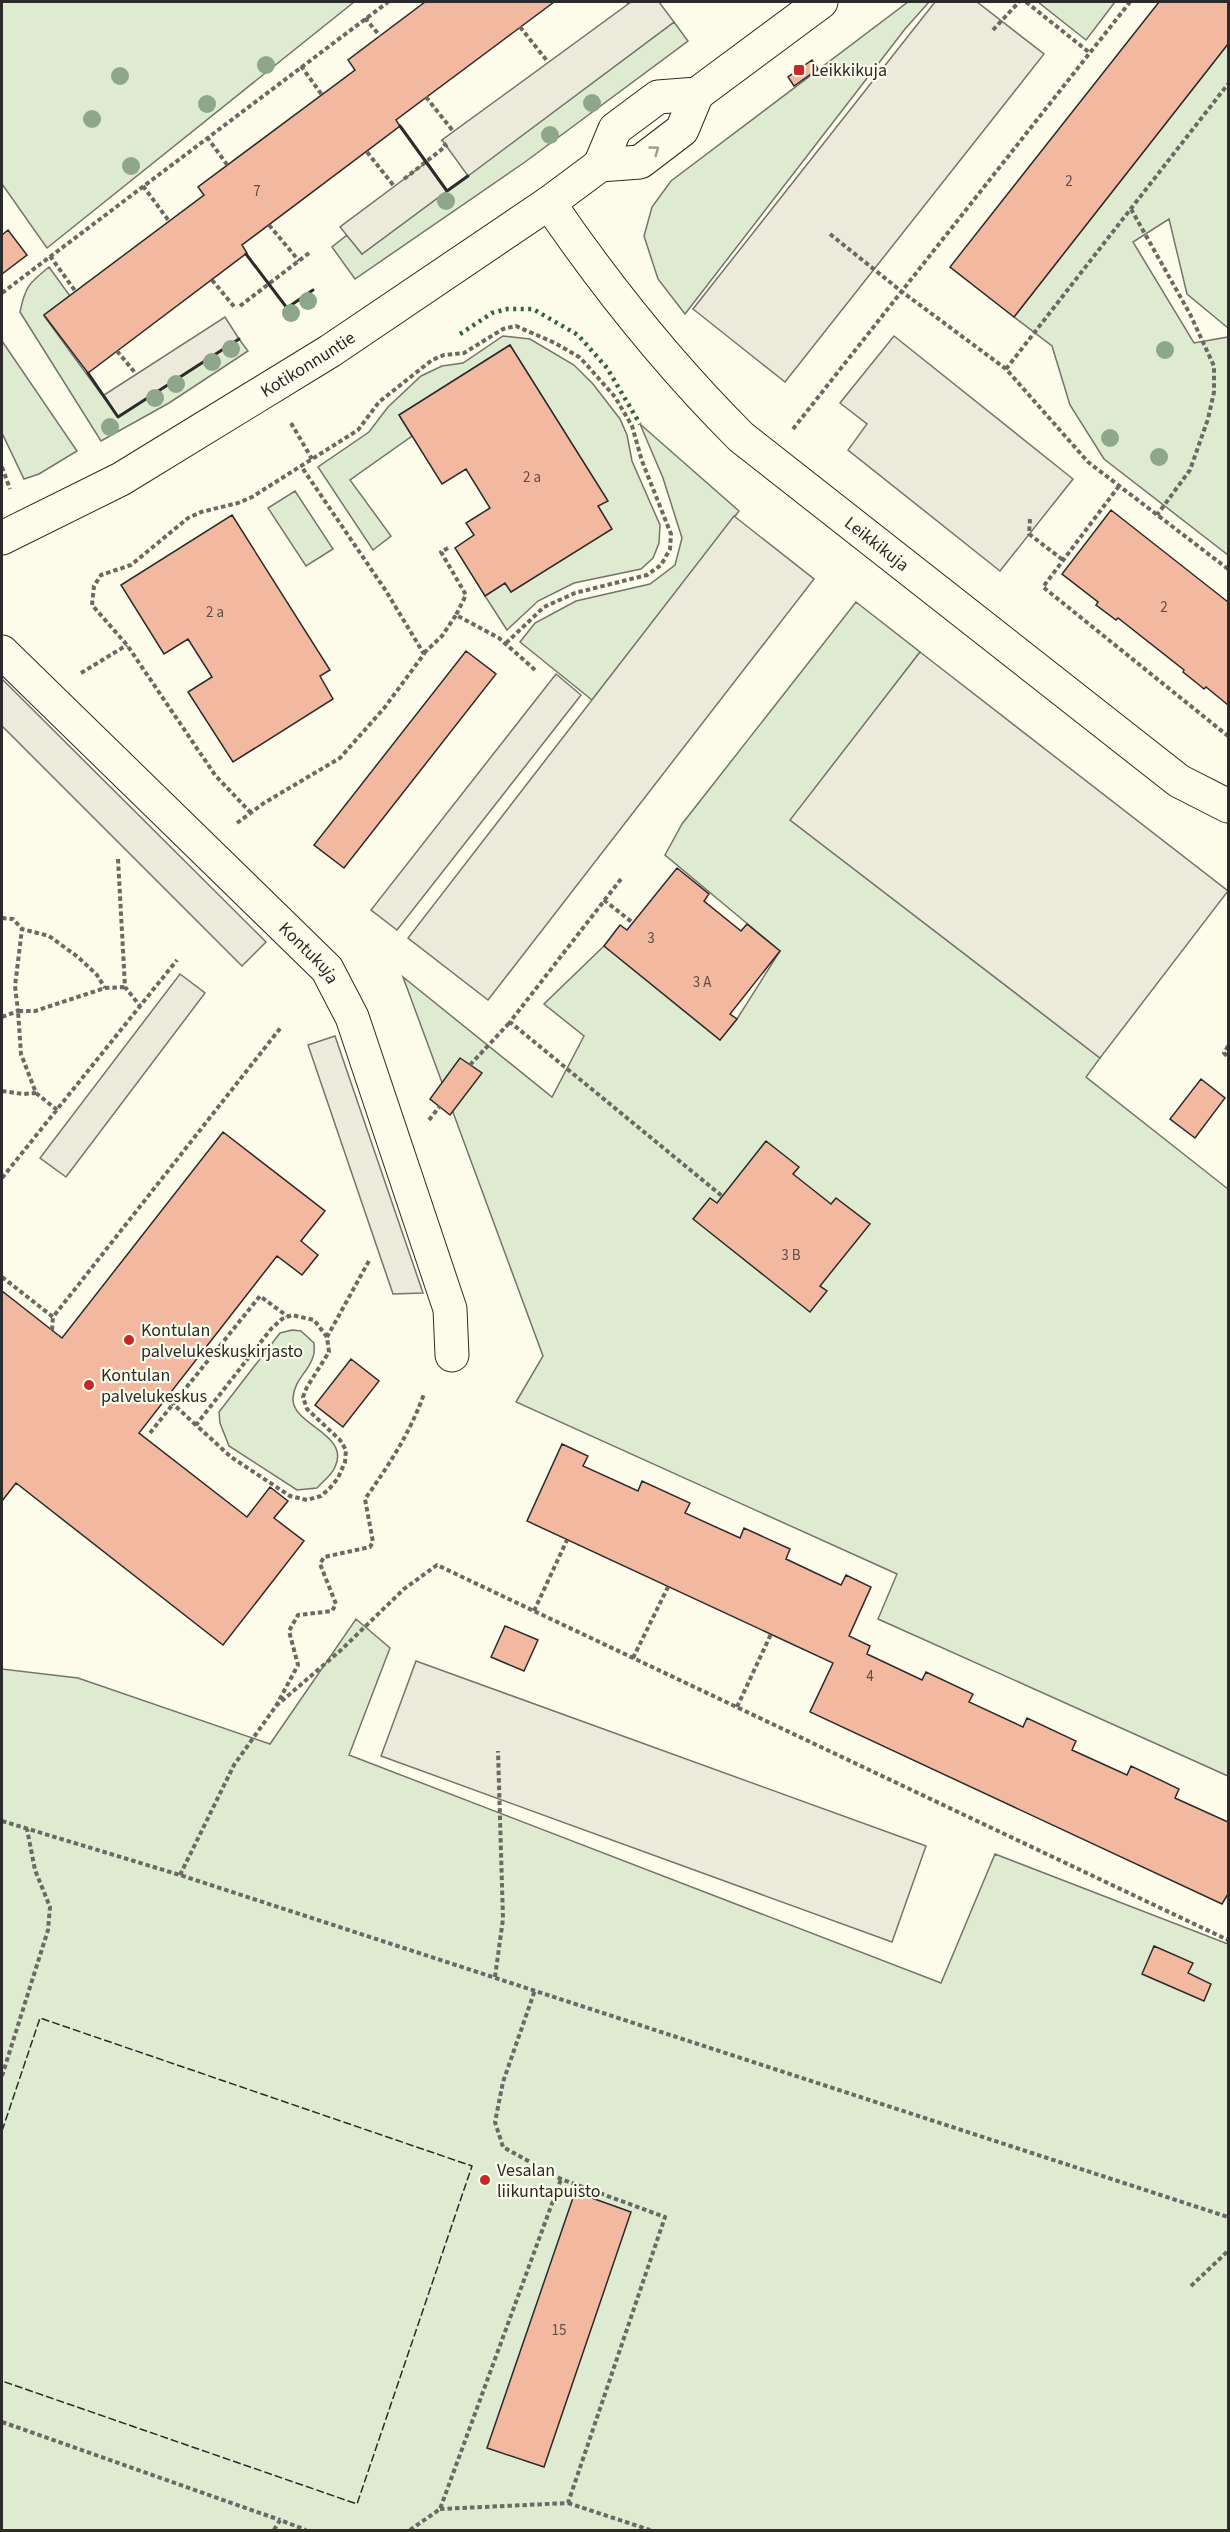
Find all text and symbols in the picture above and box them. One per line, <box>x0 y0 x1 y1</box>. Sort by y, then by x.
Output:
place label: Leikkikuja <box>811 58 887 83</box>
marker: Leikkikuja <box>792 63 806 77</box>
one-way arrow <box>648 147 659 158</box>
house number: 2 <box>1065 171 1073 192</box>
house number: 7 <box>253 181 261 202</box>
street label: Kotikonnuntie <box>256 325 360 404</box>
house number: 2 a <box>523 467 541 488</box>
street label: Leikkikuja <box>839 511 914 578</box>
house number: 2 <box>1160 597 1168 618</box>
house number: 2 a <box>206 602 224 623</box>
street label: Kontukuja <box>273 916 345 988</box>
house number: 3 <box>647 928 655 949</box>
house number: 3 A <box>693 972 712 993</box>
house number: 3 B <box>781 1245 801 1266</box>
place label: Kontulan palvelukeskuskirjasto <box>141 1318 303 1364</box>
marker: Kontulan palvelukeskuskirjasto <box>122 1333 136 1347</box>
place label: Kontulan palvelukeskus <box>101 1363 207 1409</box>
marker: Kontulan palvelukeskus <box>82 1378 96 1392</box>
house number: 4 <box>866 1666 874 1687</box>
place label: Vesalan liikuntapuisto <box>497 2158 601 2204</box>
marker: Vesalan liikuntapuisto <box>478 2173 492 2187</box>
house number: 15 <box>552 2320 566 2341</box>

